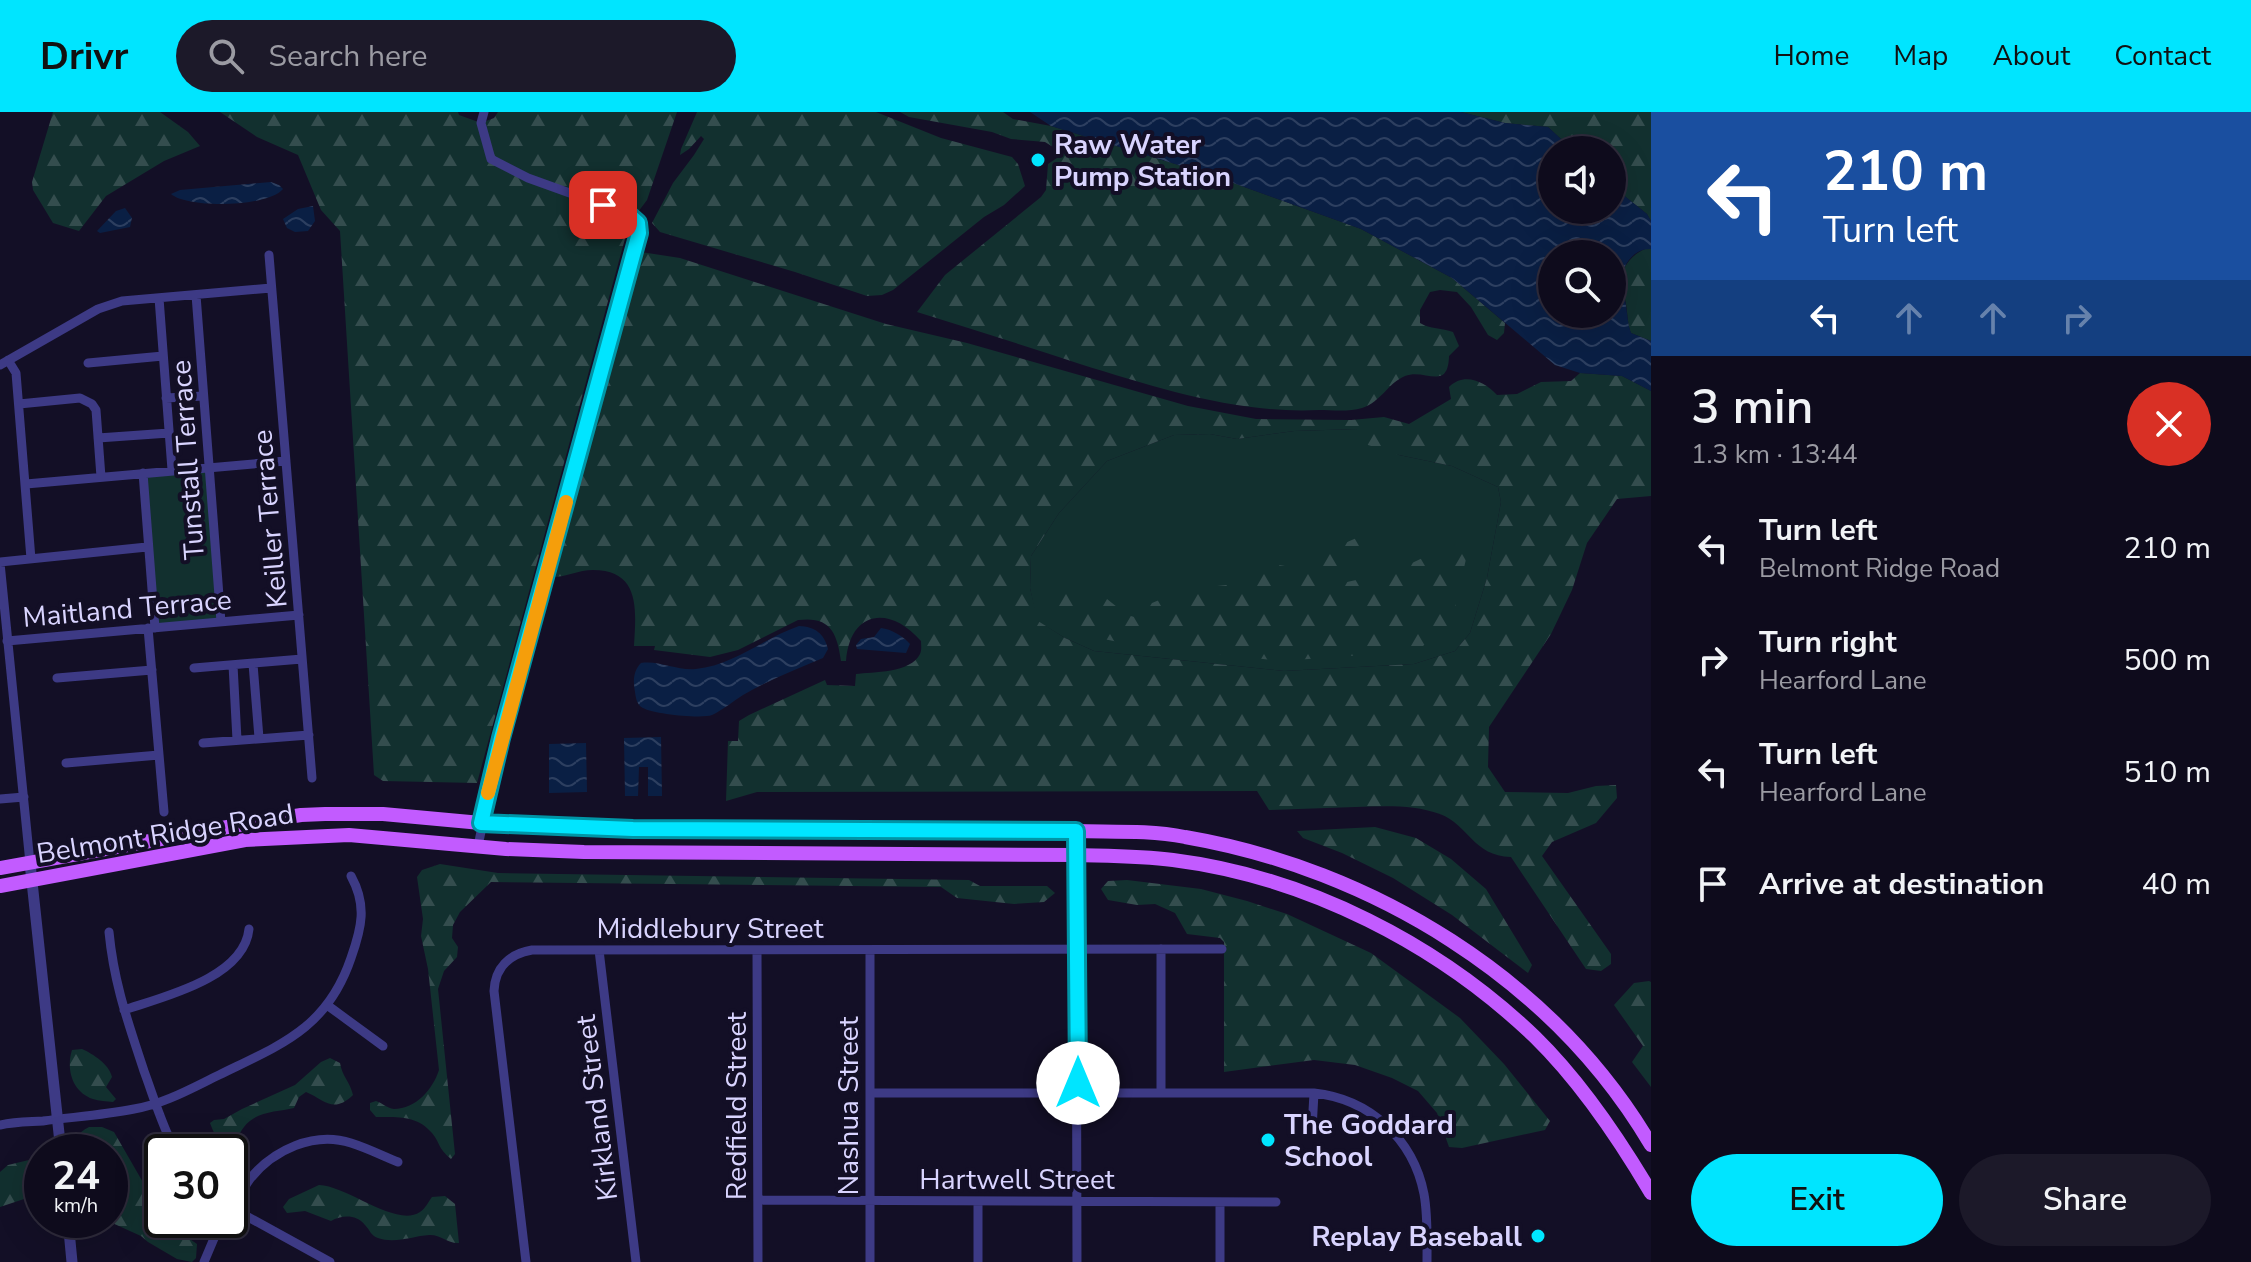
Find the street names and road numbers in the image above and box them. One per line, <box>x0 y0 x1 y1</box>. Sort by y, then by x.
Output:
street label: Tunstall Terrace <box>162 359 214 561</box>
street label: Keiller Terrace <box>243 428 297 610</box>
street label: Maitland Terrace <box>21 581 233 637</box>
street label: Belmont Ridge Road <box>34 795 296 873</box>
street label: Middlebury Street <box>596 910 824 948</box>
street label: Redfield Street <box>718 1012 756 1200</box>
street label: Kirkland Street <box>567 1013 627 1203</box>
street label: Nashua Street <box>830 1016 868 1196</box>
street label: Hartwell Street <box>919 1161 1115 1199</box>

